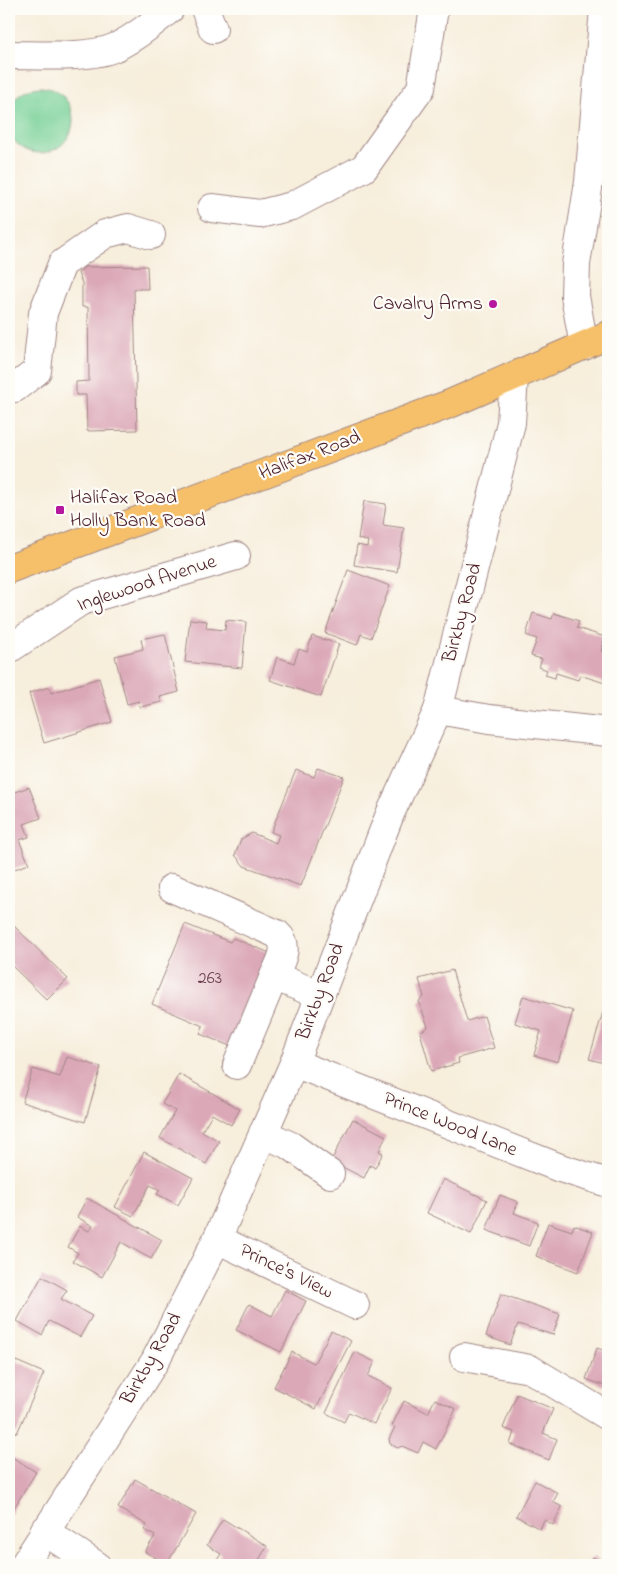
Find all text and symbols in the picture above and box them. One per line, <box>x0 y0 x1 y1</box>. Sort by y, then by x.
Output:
place label: Cavalry Arms <box>373 290 483 319</box>
marker: Cavalry Arms <box>487 298 499 310</box>
street label: Halifax Road <box>255 423 365 489</box>
place label: Halifax Road Holly Bank Road <box>70 484 206 536</box>
marker: Halifax Road Holly Bank Road <box>54 504 66 516</box>
street label: Inglewood Avenue <box>74 548 221 621</box>
street label: Birkby Road <box>436 560 490 667</box>
street label: Birkby Road <box>289 939 353 1046</box>
house number: 263 <box>198 966 222 992</box>
street label: Prince Wood Lane <box>379 1085 521 1165</box>
street label: Prince's View <box>234 1237 338 1307</box>
street label: Birkby Road <box>113 1307 190 1411</box>

